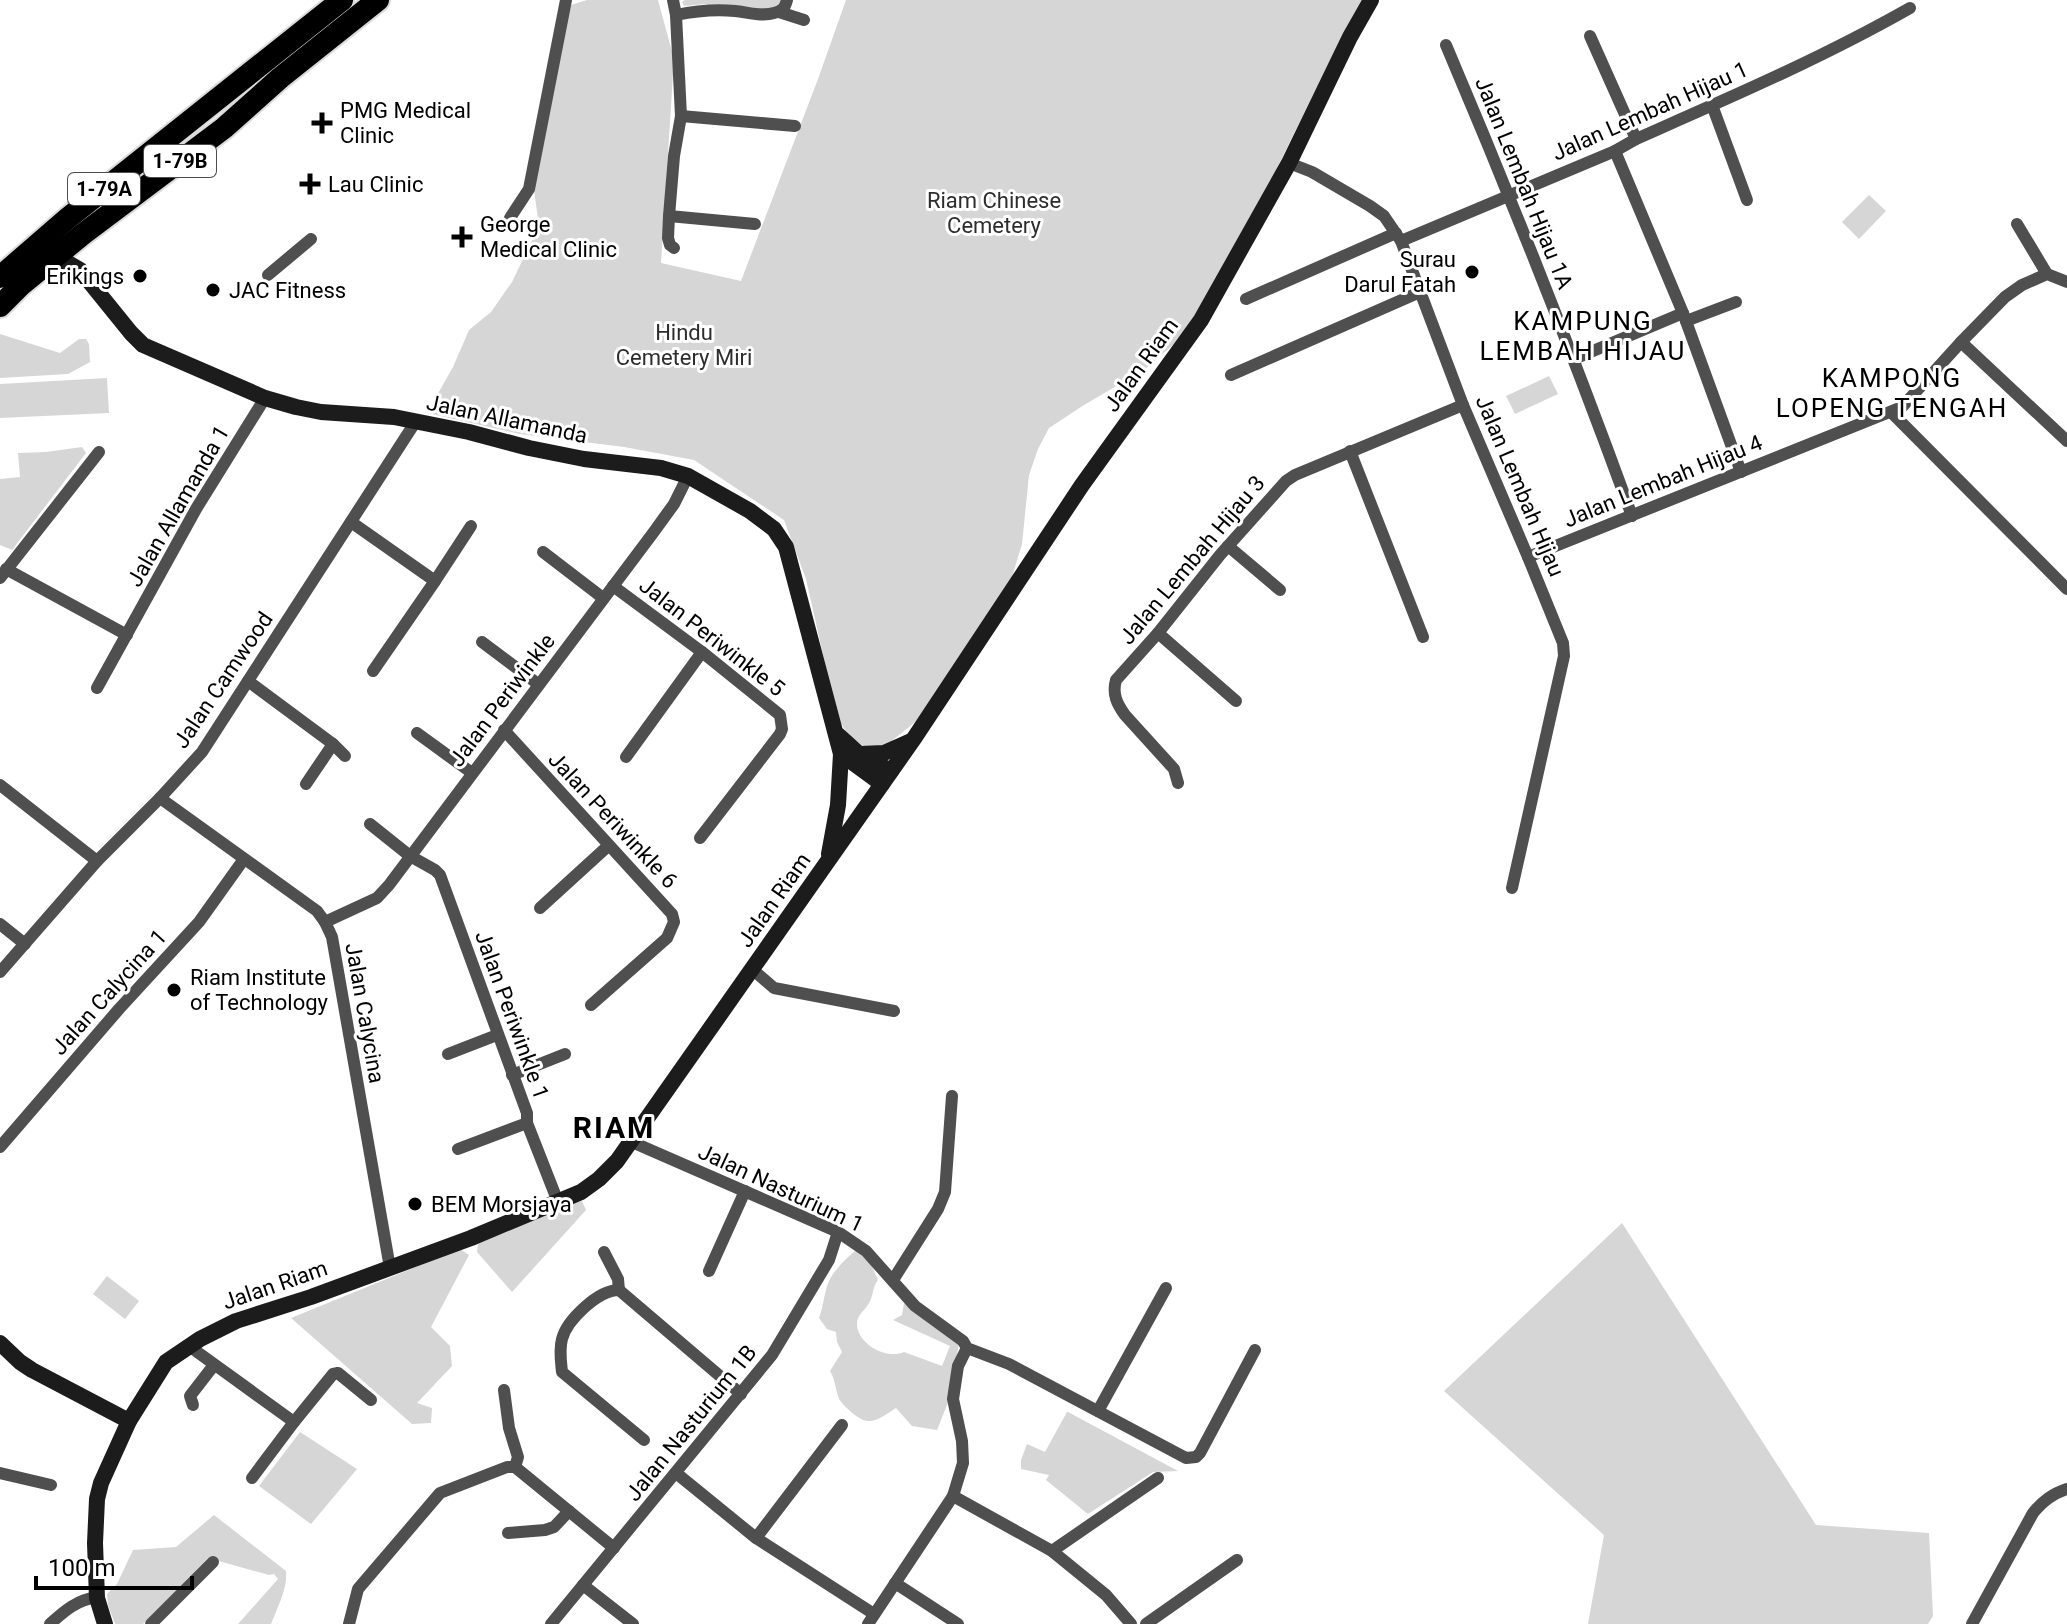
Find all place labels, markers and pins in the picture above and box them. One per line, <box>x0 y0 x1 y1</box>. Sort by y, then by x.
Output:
place label: PMG Medical Clinic <box>340 98 471 148</box>
marker: PMG Medical Clinic <box>311 112 333 134</box>
place label: Lau Clinic <box>328 172 423 197</box>
marker: Lau Clinic <box>299 173 321 195</box>
place label: George Medical Clinic <box>480 212 617 262</box>
marker: George Medical Clinic <box>451 226 473 248</box>
place label: Surau Darul Fatah <box>1344 247 1456 297</box>
marker: Surau Darul Fatah <box>1463 263 1481 281</box>
place label: Erikings <box>46 264 124 289</box>
marker: Erikings <box>131 267 149 285</box>
place label: JAC Fitness <box>229 278 346 303</box>
marker: JAC Fitness <box>204 281 222 299</box>
place label: Riam Institute of Technology <box>190 965 329 1015</box>
marker: Riam Institute of Technology <box>165 981 183 999</box>
place label: BEM Morsjaya <box>431 1192 572 1217</box>
marker: BEM Morsjaya <box>406 1195 424 1213</box>

